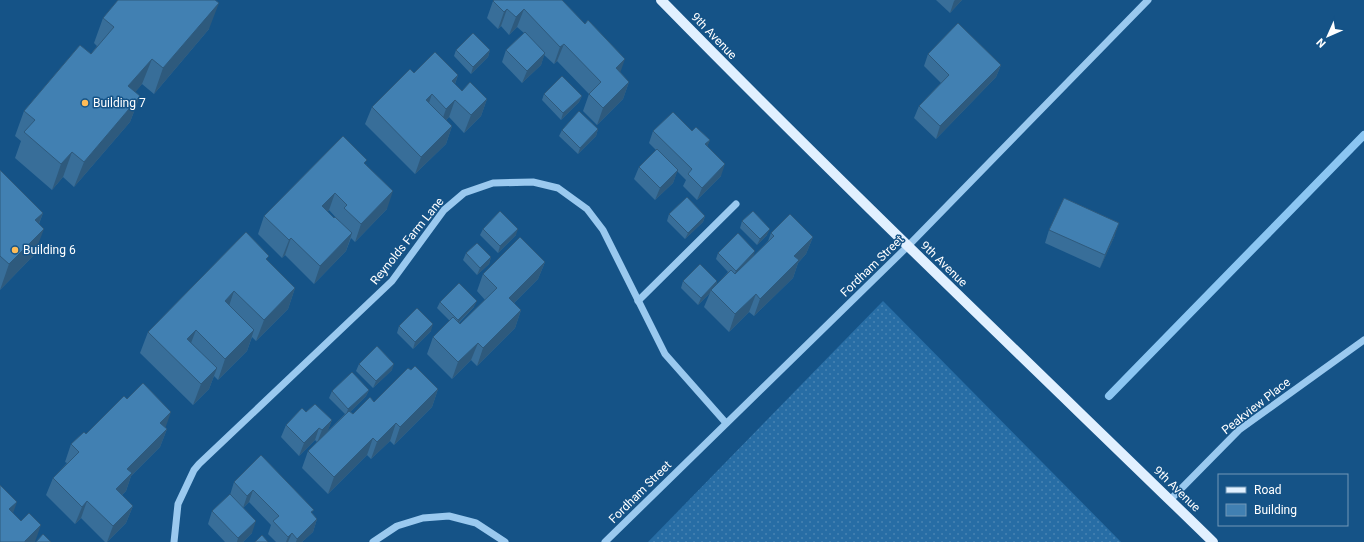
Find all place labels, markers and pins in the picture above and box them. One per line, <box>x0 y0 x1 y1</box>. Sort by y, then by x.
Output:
place label: Building 7 <box>93 96 146 110</box>
marker: Building 7 <box>80 98 90 108</box>
place label: Building 6 <box>23 243 76 257</box>
marker: Building 6 <box>10 245 20 255</box>

